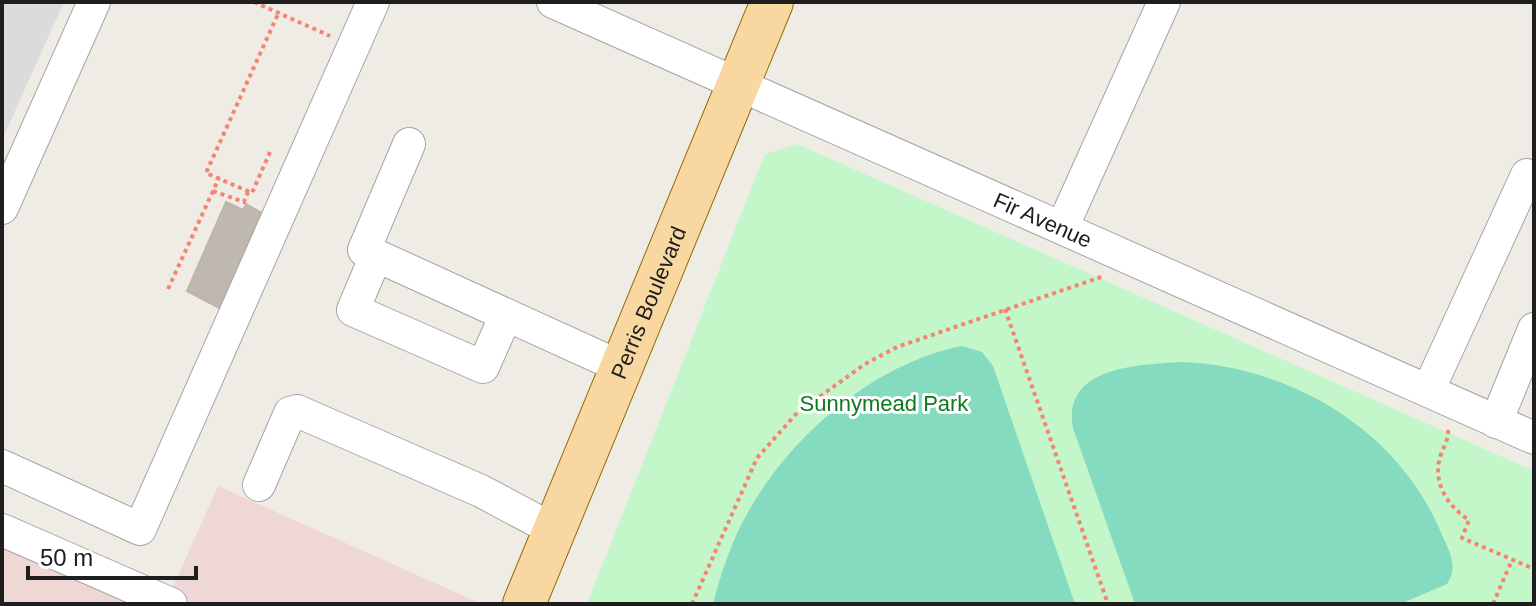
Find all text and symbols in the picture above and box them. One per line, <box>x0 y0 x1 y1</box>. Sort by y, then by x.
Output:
street label: Fir Avenue <box>990 187 1096 253</box>
street label: Perris Boulevard <box>606 223 691 383</box>
park label: Sunnymead Park <box>800 391 969 416</box>
scale bar <box>28 530 196 580</box>
text: 50 m <box>40 544 93 571</box>

